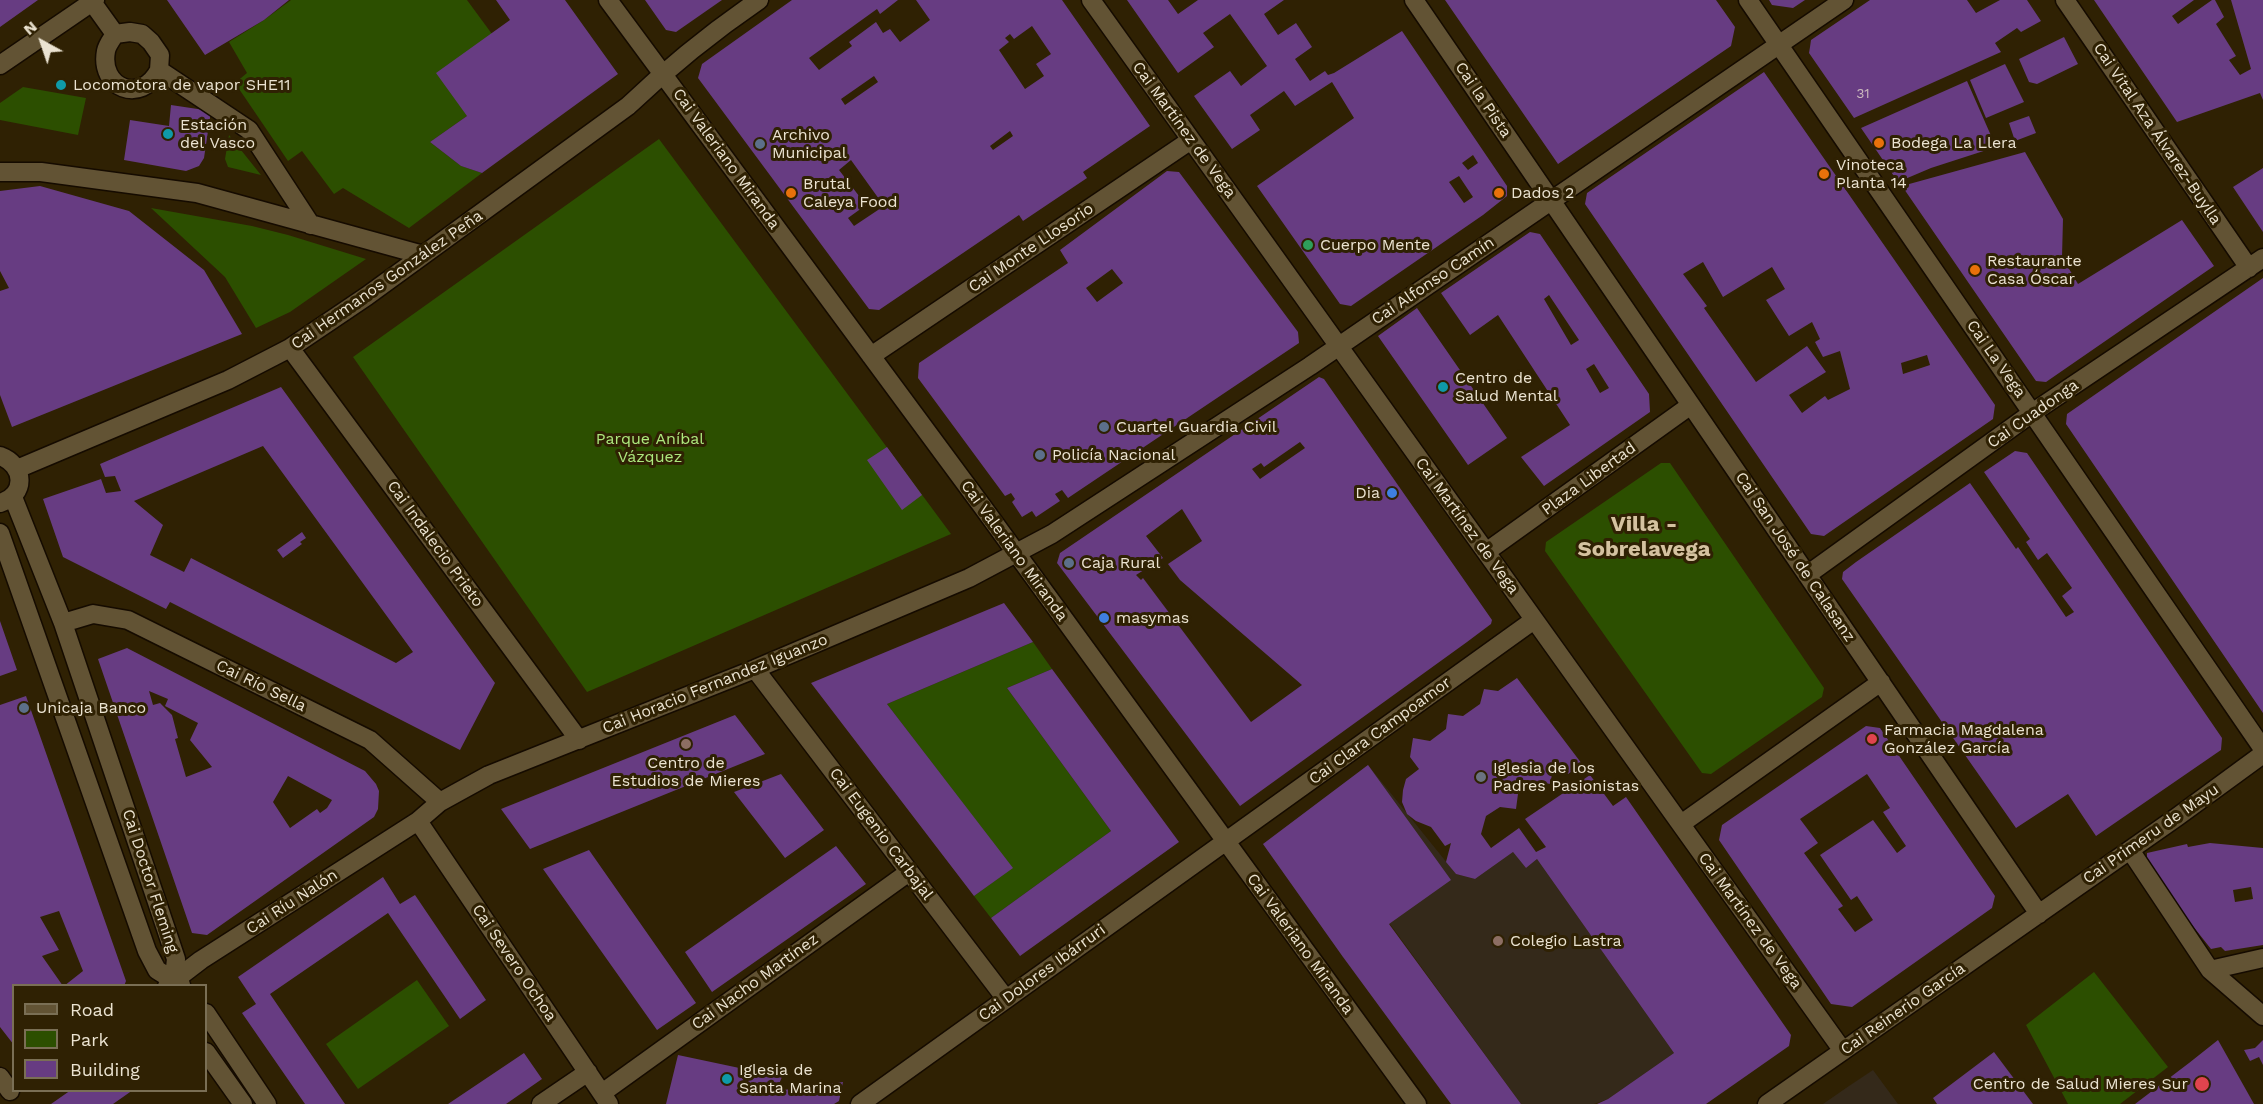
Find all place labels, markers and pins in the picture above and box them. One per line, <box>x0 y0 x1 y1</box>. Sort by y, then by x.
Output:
place label: Locomotora de vapor SHE11 <box>73 75 291 95</box>
marker: Locomotora de vapor SHE11 <box>54 78 68 92</box>
place label: Estación del Vasco <box>180 115 255 153</box>
place label: Archivo Municipal <box>772 125 847 163</box>
marker: Estación del Vasco <box>161 127 175 141</box>
place label: Bodega La Llera <box>1891 133 2016 153</box>
marker: Bodega La Llera <box>1872 136 1886 150</box>
marker: Archivo Municipal <box>753 137 767 151</box>
place label: Vinoteca Planta 14 <box>1836 155 1907 193</box>
marker: Vinoteca Planta 14 <box>1817 167 1831 181</box>
place label: Brutal Caleya Food <box>803 174 897 212</box>
place label: Dados 2 <box>1511 183 1574 203</box>
marker: Brutal Caleya Food <box>784 186 798 200</box>
marker: Dados 2 <box>1492 186 1506 200</box>
place label: Cuerpo Mente <box>1320 235 1430 255</box>
marker: Cuerpo Mente <box>1301 238 1315 252</box>
place label: Restaurante Casa Óscar <box>1987 251 2082 289</box>
marker: Restaurante Casa Óscar <box>1968 263 1982 277</box>
place label: Centro de Salud Mental <box>1455 368 1558 406</box>
marker: Centro de Salud Mental <box>1436 380 1450 394</box>
place label: Cuartel Guardia Civil <box>1116 417 1277 437</box>
marker: Cuartel Guardia Civil <box>1097 420 1111 434</box>
place label: Policía Nacional <box>1052 445 1175 465</box>
marker: Policía Nacional <box>1033 448 1047 462</box>
place label: Dia <box>1355 483 1380 503</box>
marker: Dia <box>1385 486 1399 500</box>
place label: Caja Rural <box>1081 553 1160 573</box>
marker: Caja Rural <box>1062 556 1076 570</box>
place label: masymas <box>1116 608 1189 628</box>
marker: masymas <box>1097 611 1111 625</box>
place label: Unicaja Banco <box>36 698 146 718</box>
marker: Unicaja Banco <box>17 701 31 715</box>
place label: Farmacia Magdalena González García <box>1884 720 2044 758</box>
marker: Farmacia Magdalena González García <box>1865 732 1879 746</box>
marker: Centro de Estudios de Mieres <box>679 737 693 751</box>
place label: Centro de Estudios de Mieres <box>612 753 760 791</box>
place label: Iglesia de los Padres Pasionistas <box>1493 758 1639 796</box>
marker: Iglesia de los Padres Pasionistas <box>1474 770 1488 784</box>
place label: Colegio Lastra <box>1510 931 1622 951</box>
marker: Colegio Lastra <box>1491 934 1505 948</box>
place label: Iglesia de Santa Marina <box>739 1060 842 1098</box>
marker: Iglesia de Santa Marina <box>720 1072 734 1086</box>
place label: Centro de Salud Mieres Sur <box>1973 1074 2188 1094</box>
marker: Centro de Salud Mieres Sur <box>2193 1075 2211 1093</box>

